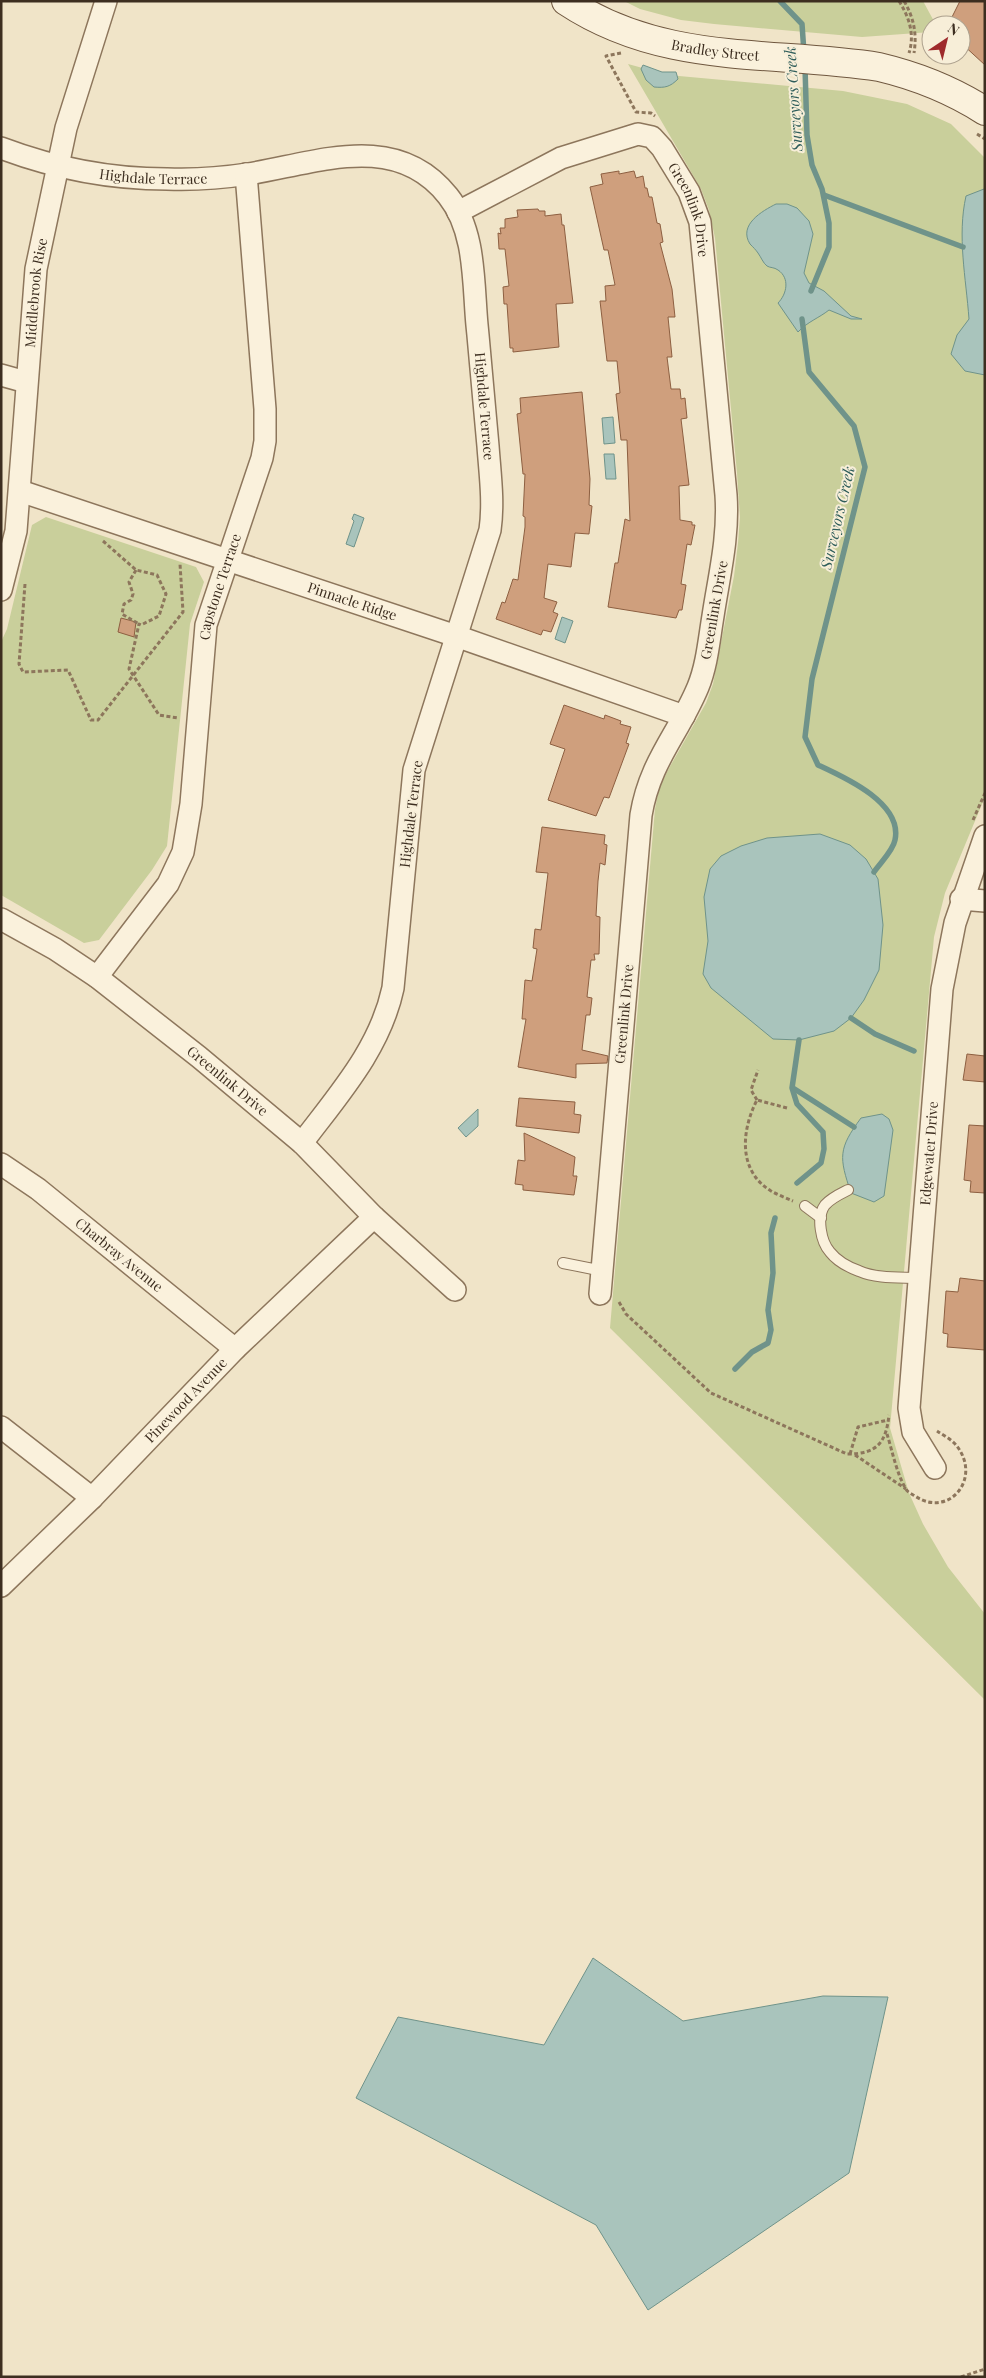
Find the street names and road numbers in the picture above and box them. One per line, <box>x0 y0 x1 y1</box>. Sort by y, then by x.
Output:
street label: Bradley Street <box>670 35 761 65</box>
street label: Greenlink Drive <box>664 159 713 258</box>
street label: Highdale Terrace <box>98 164 208 188</box>
street label: Middlebrook Rise <box>20 236 51 348</box>
street label: Highdale Terrace <box>471 351 499 461</box>
street label: Capstone Terrace <box>195 531 245 641</box>
street label: Greenlink Drive <box>695 559 732 661</box>
street label: Pinnacle Ridge <box>305 577 399 625</box>
street label: Highdale Terrace <box>394 759 427 869</box>
street label: Greenlink Drive <box>610 963 637 1065</box>
street label: Greenlink Drive <box>183 1041 272 1120</box>
street label: Edgewater Drive <box>915 1100 942 1206</box>
street label: Charbray Avenue <box>71 1213 167 1296</box>
street label: Pinewood Avenue <box>140 1353 231 1447</box>

